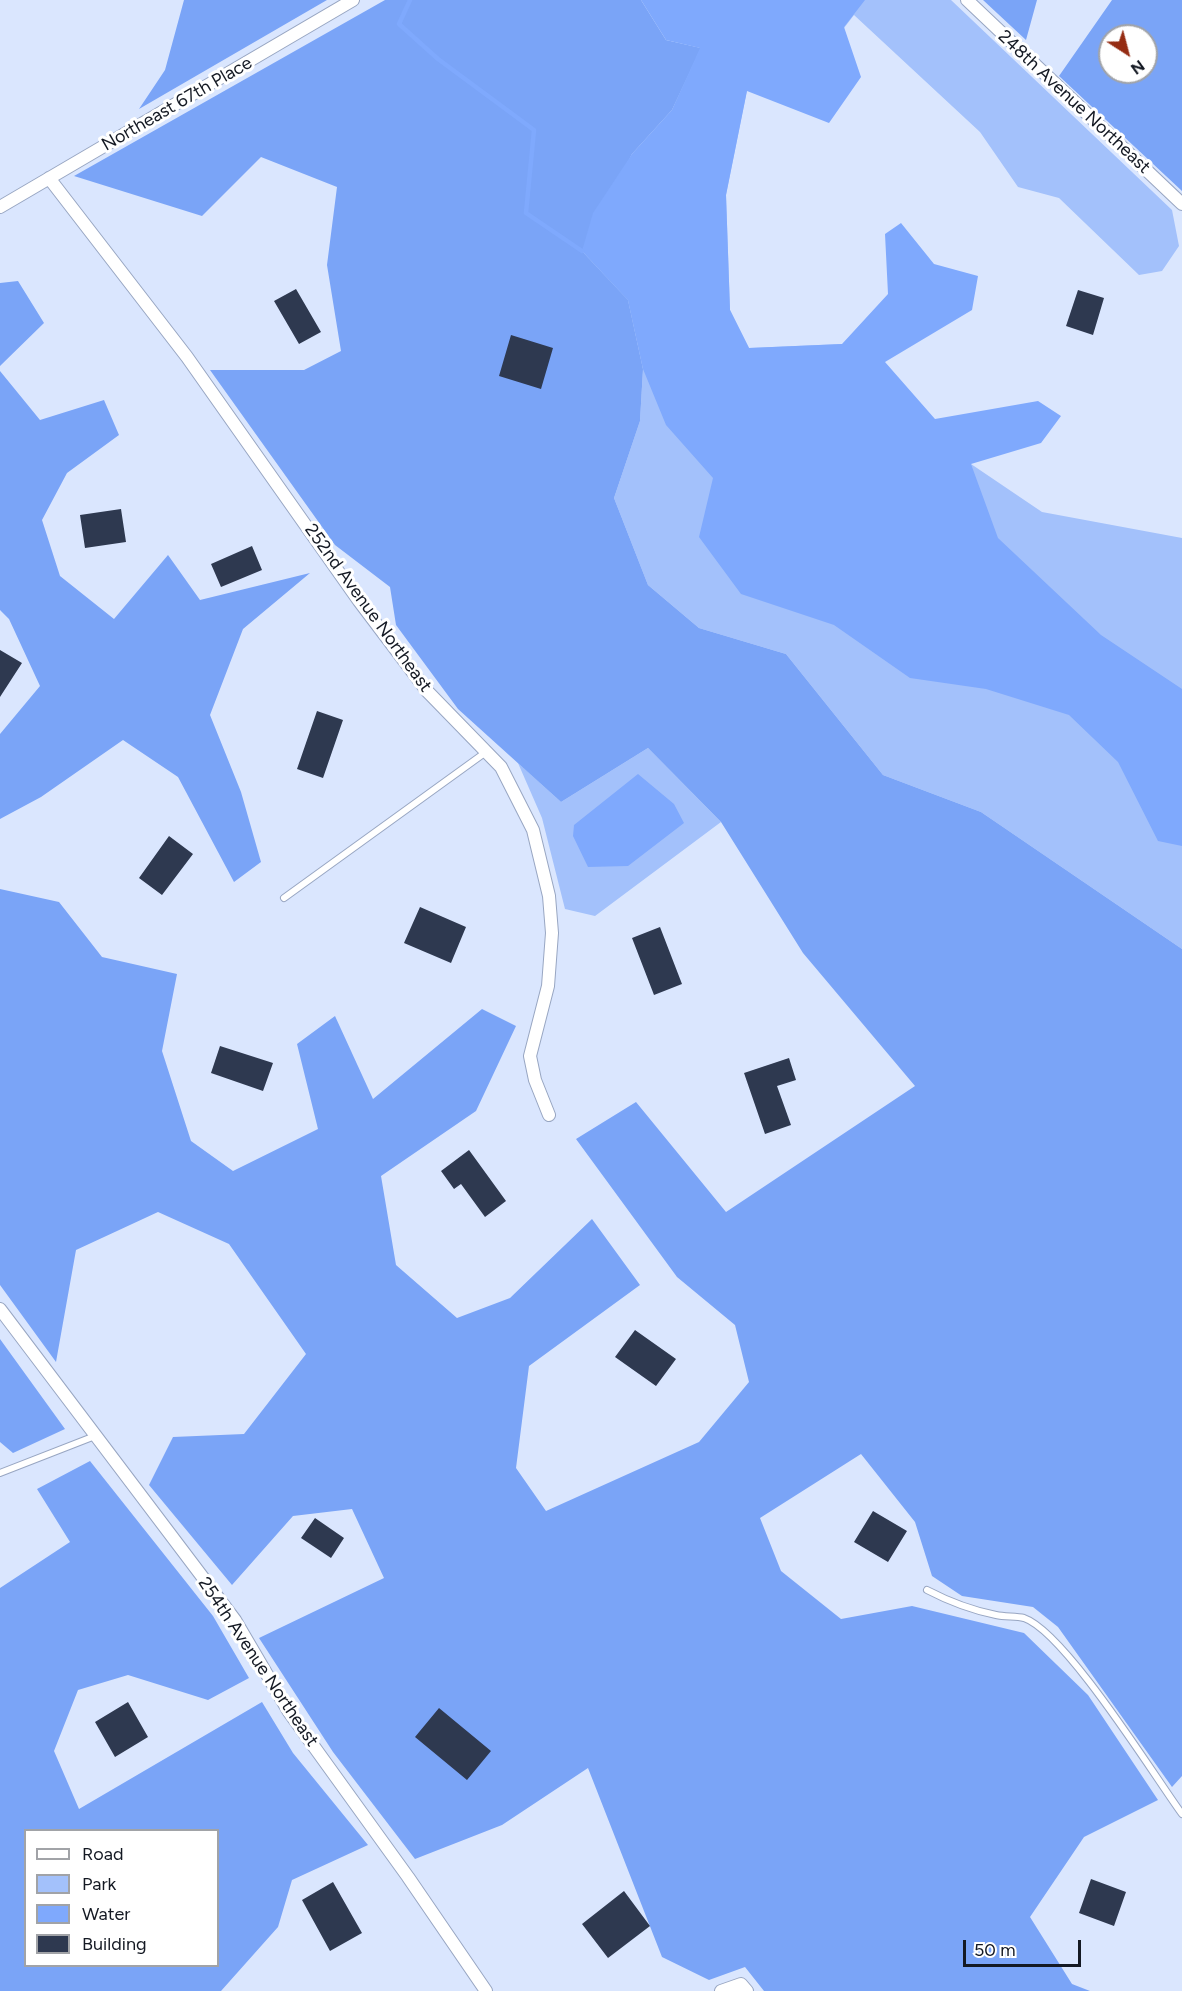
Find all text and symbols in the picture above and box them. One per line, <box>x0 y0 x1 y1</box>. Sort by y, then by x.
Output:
north arrow <box>1098 24 1158 84</box>
street label: 248th Avenue Northeast <box>993 26 1155 178</box>
street label: Northeast 67th Place <box>98 52 256 156</box>
street label: 252nd Avenue Northeast <box>300 520 436 696</box>
street label: 254th Avenue Northeast <box>193 1573 323 1751</box>
legend <box>24 1829 219 1967</box>
text: Road <box>82 1843 123 1865</box>
text: Park <box>82 1873 116 1895</box>
text: Water <box>82 1903 130 1925</box>
scale bar <box>966 1928 1084 1966</box>
text: Building <box>82 1933 147 1955</box>
text: 50 m <box>974 1939 1016 1961</box>

